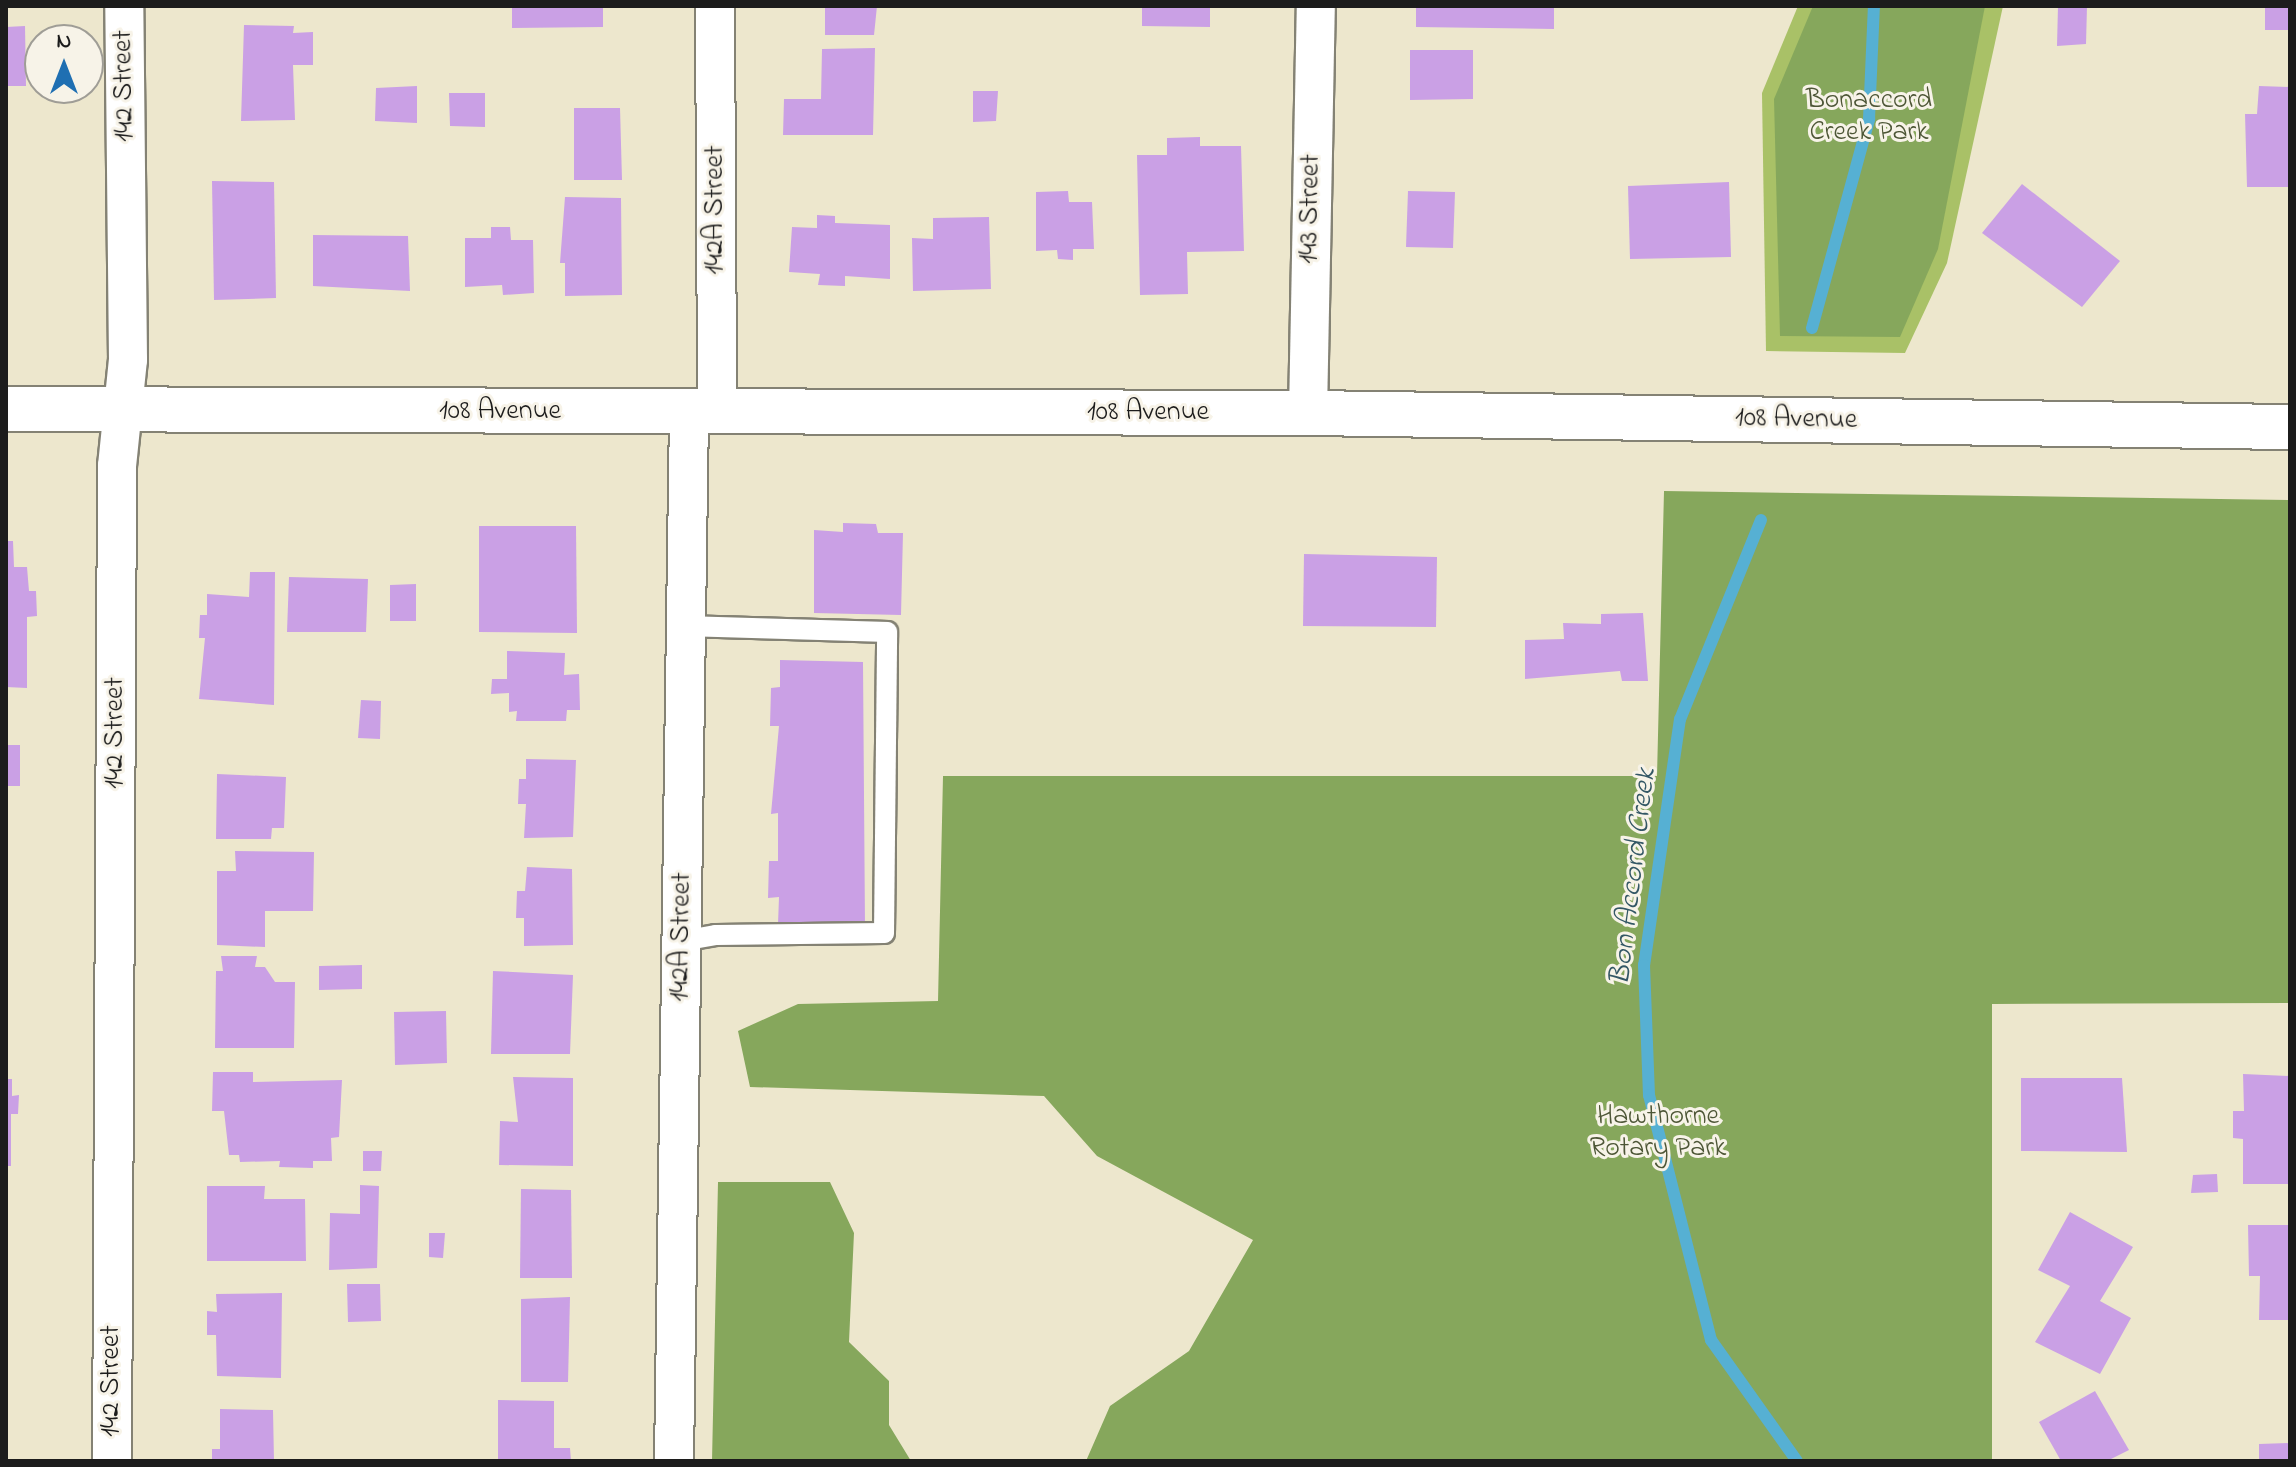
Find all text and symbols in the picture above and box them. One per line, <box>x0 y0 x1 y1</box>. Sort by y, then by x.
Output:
north arrow <box>24 24 104 104</box>
text: N <box>57 26 71 58</box>
street label: 142 Street <box>107 30 143 142</box>
park label: Bonaccord Creek Park <box>1806 84 1932 150</box>
street label: 142A Street <box>699 145 733 275</box>
street label: 143 Street <box>1293 154 1329 264</box>
street label: 108 Avenue <box>439 395 561 429</box>
street label: 108 Avenue <box>1087 396 1209 430</box>
street label: 108 Avenue <box>1735 402 1857 438</box>
street label: 142 Street <box>99 677 133 789</box>
water label: Bon Accord Creek <box>1603 766 1665 988</box>
street label: 142A Street <box>664 872 700 1002</box>
park label: Hawthorne Rotary Park <box>1590 1100 1726 1166</box>
street label: 142 Street <box>95 1325 129 1437</box>

